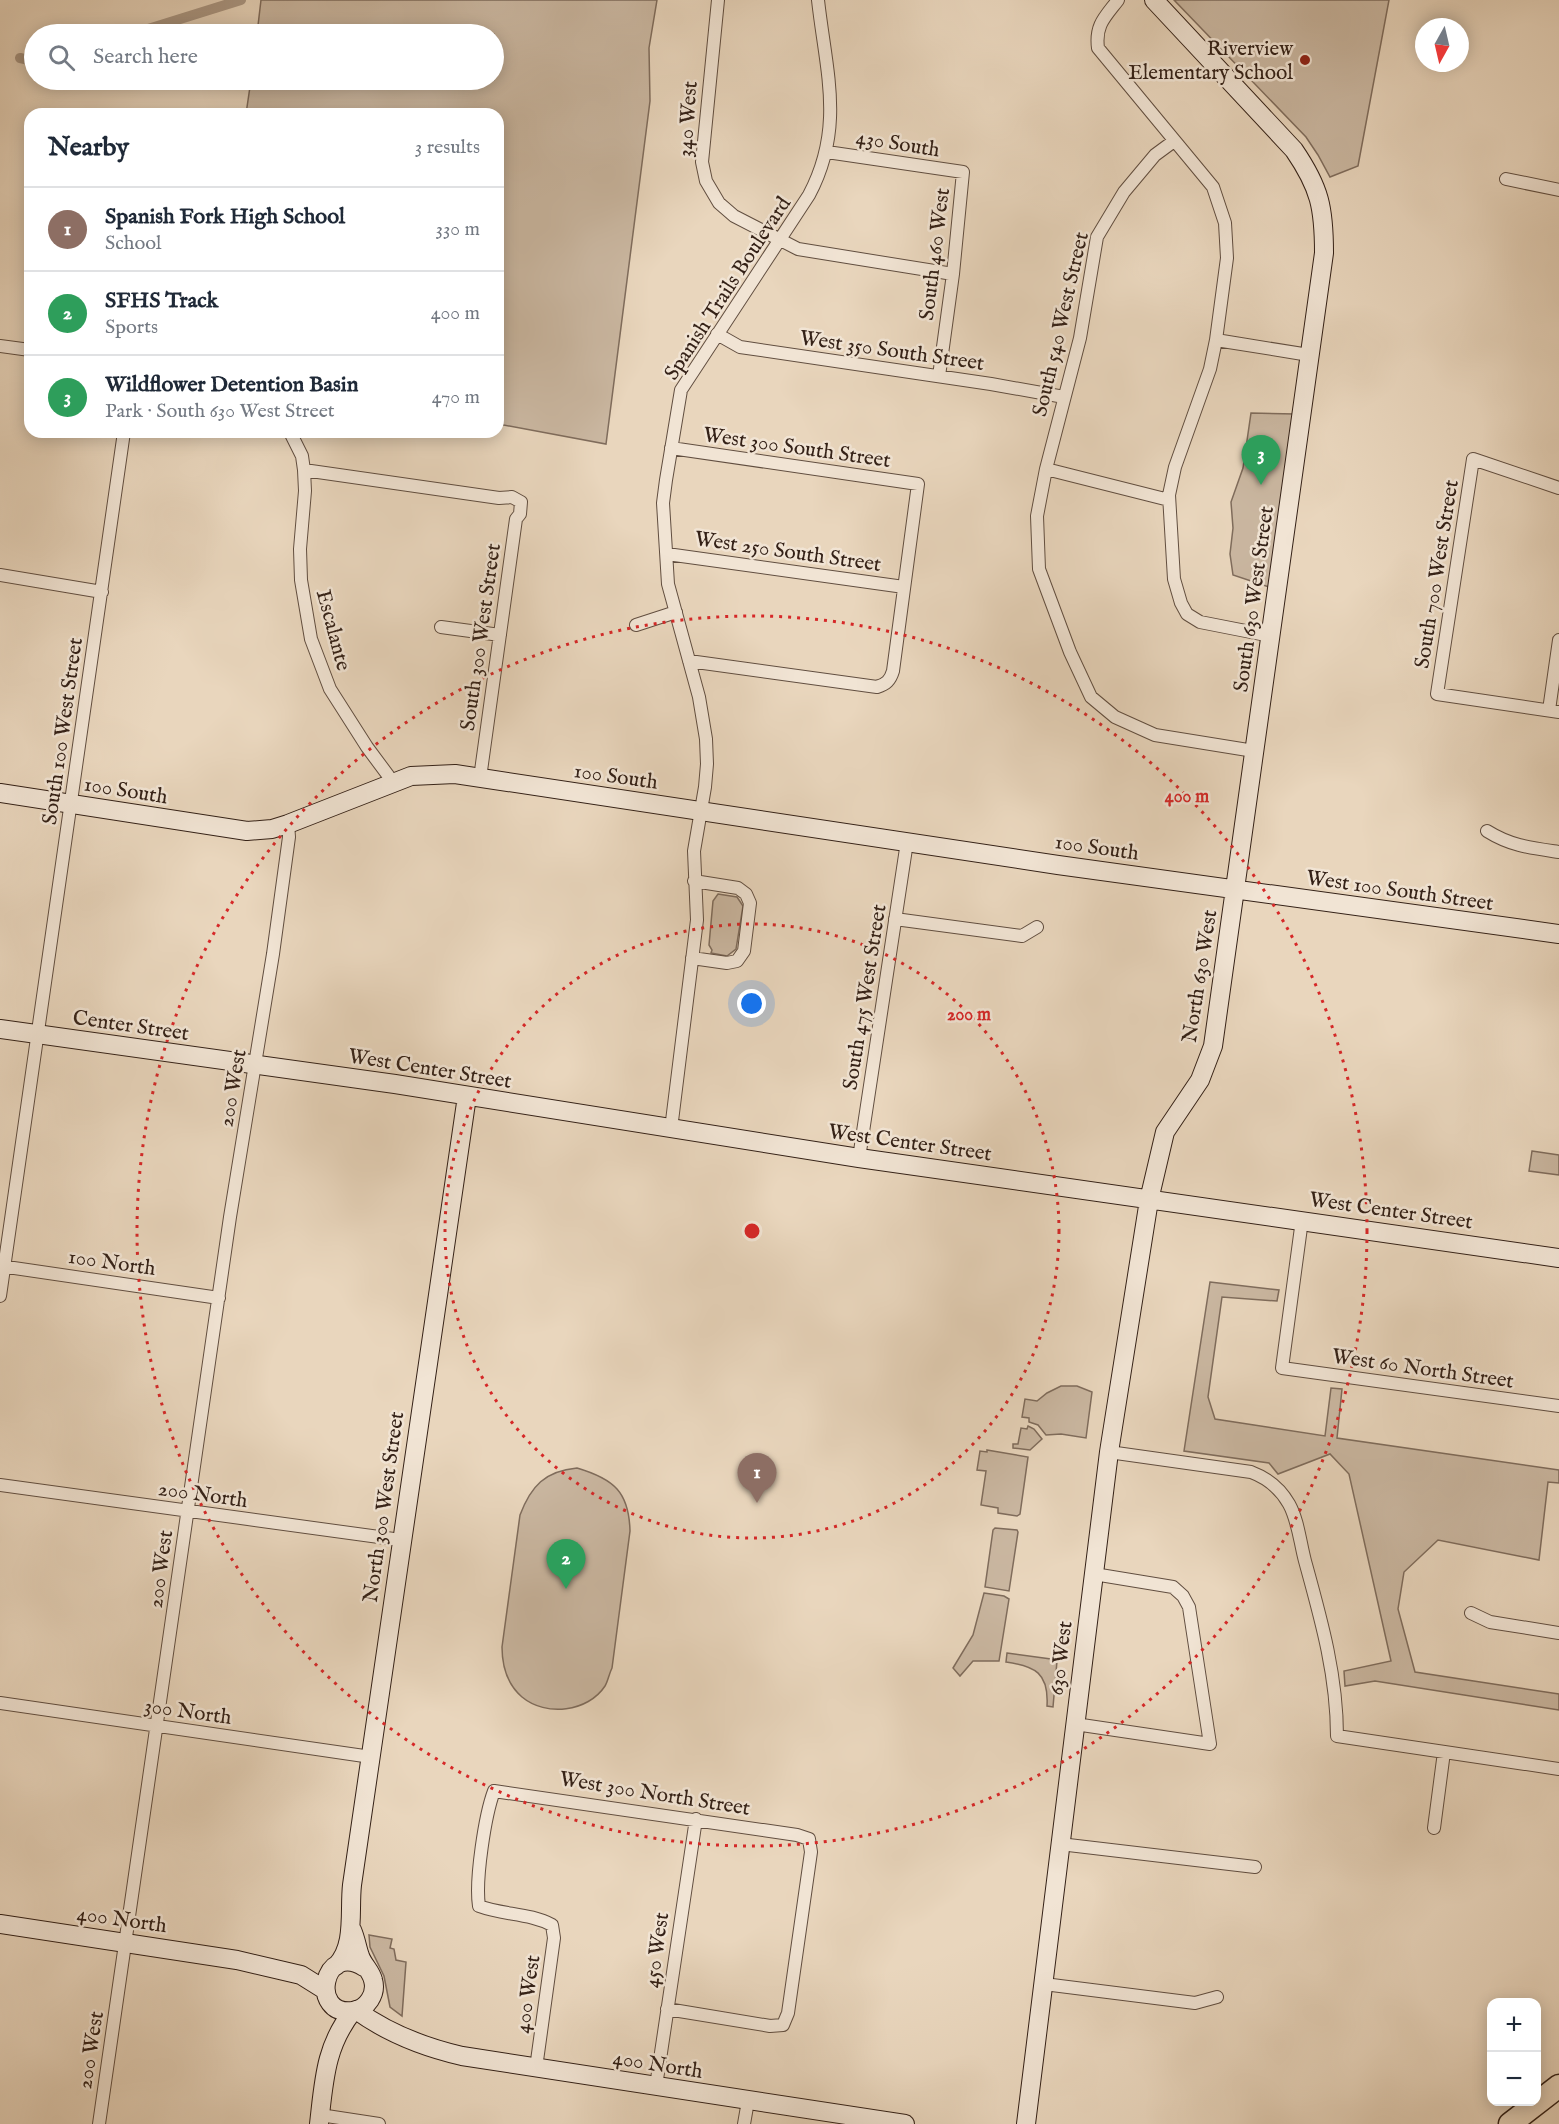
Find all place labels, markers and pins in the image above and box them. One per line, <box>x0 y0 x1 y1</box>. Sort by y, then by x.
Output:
place label: Riverview Elementary School <box>1128 36 1294 87</box>
marker: Riverview Elementary School <box>1298 53 1312 67</box>
pin: 3 <box>1242 436 1280 485</box>
centre of rings <box>742 1221 762 1241</box>
pin: 1 <box>738 1454 777 1503</box>
pin: 2 <box>546 1540 586 1589</box>

